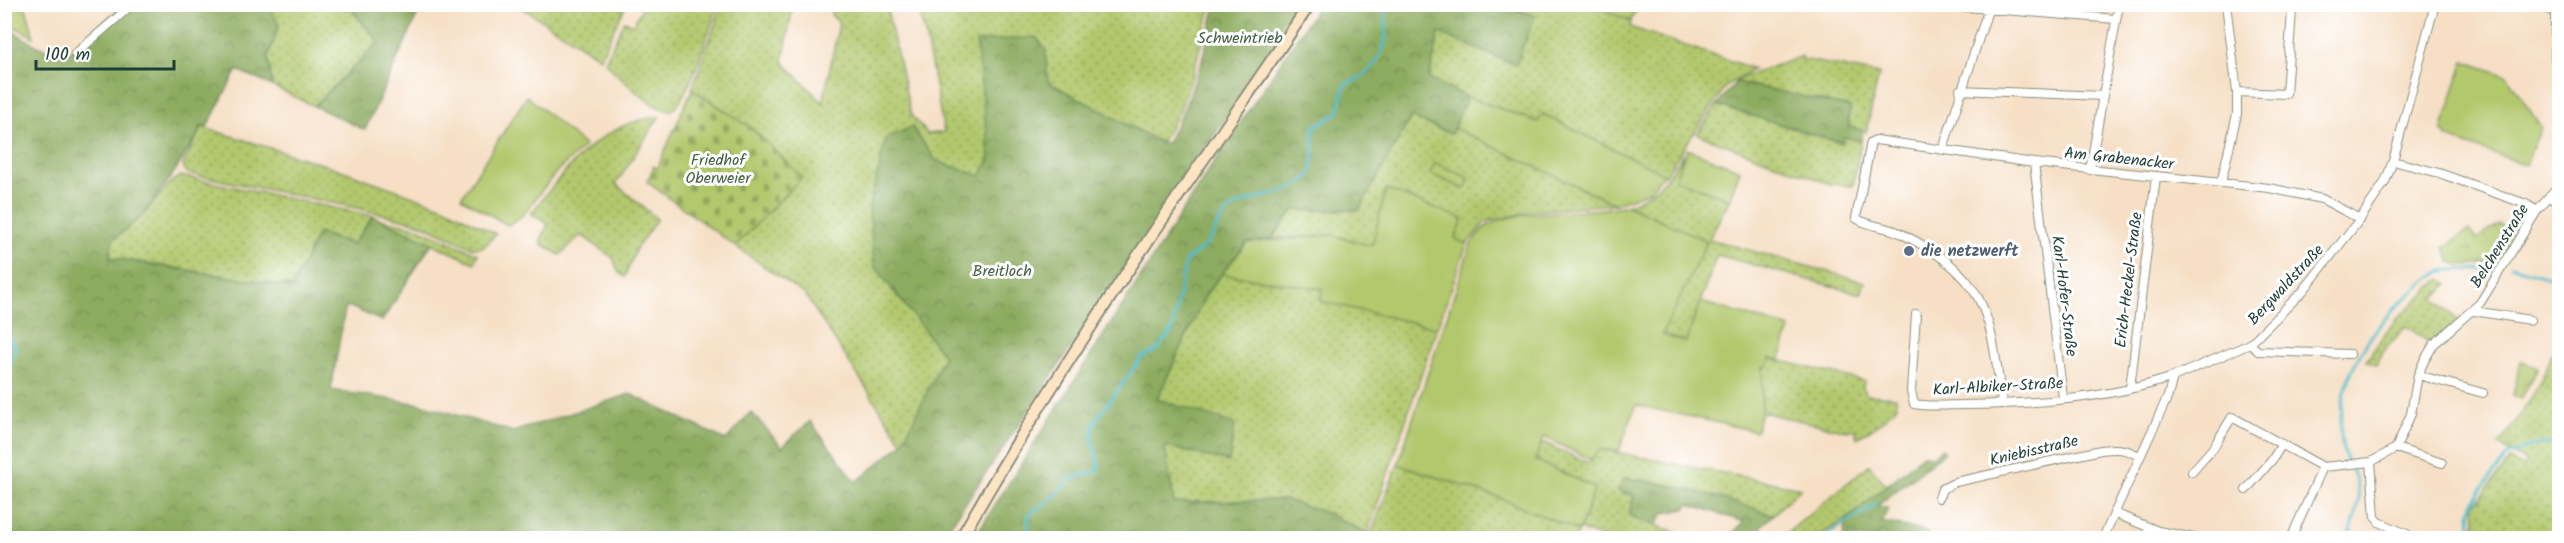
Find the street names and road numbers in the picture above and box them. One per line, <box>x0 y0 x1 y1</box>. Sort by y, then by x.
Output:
street label: Am Grabenacker <box>2063 141 2177 177</box>
street label: Belchenstraße <box>2464 199 2536 293</box>
street label: Erich-Heckel-Straße <box>2108 211 2150 349</box>
street label: Karl-Hofer-Straße <box>2044 234 2084 358</box>
street label: Bergwaldstraße <box>2242 239 2330 331</box>
street label: Karl-Albiker-Straße <box>1932 371 2064 403</box>
street label: Kniebisstraße <box>1987 429 2081 473</box>

